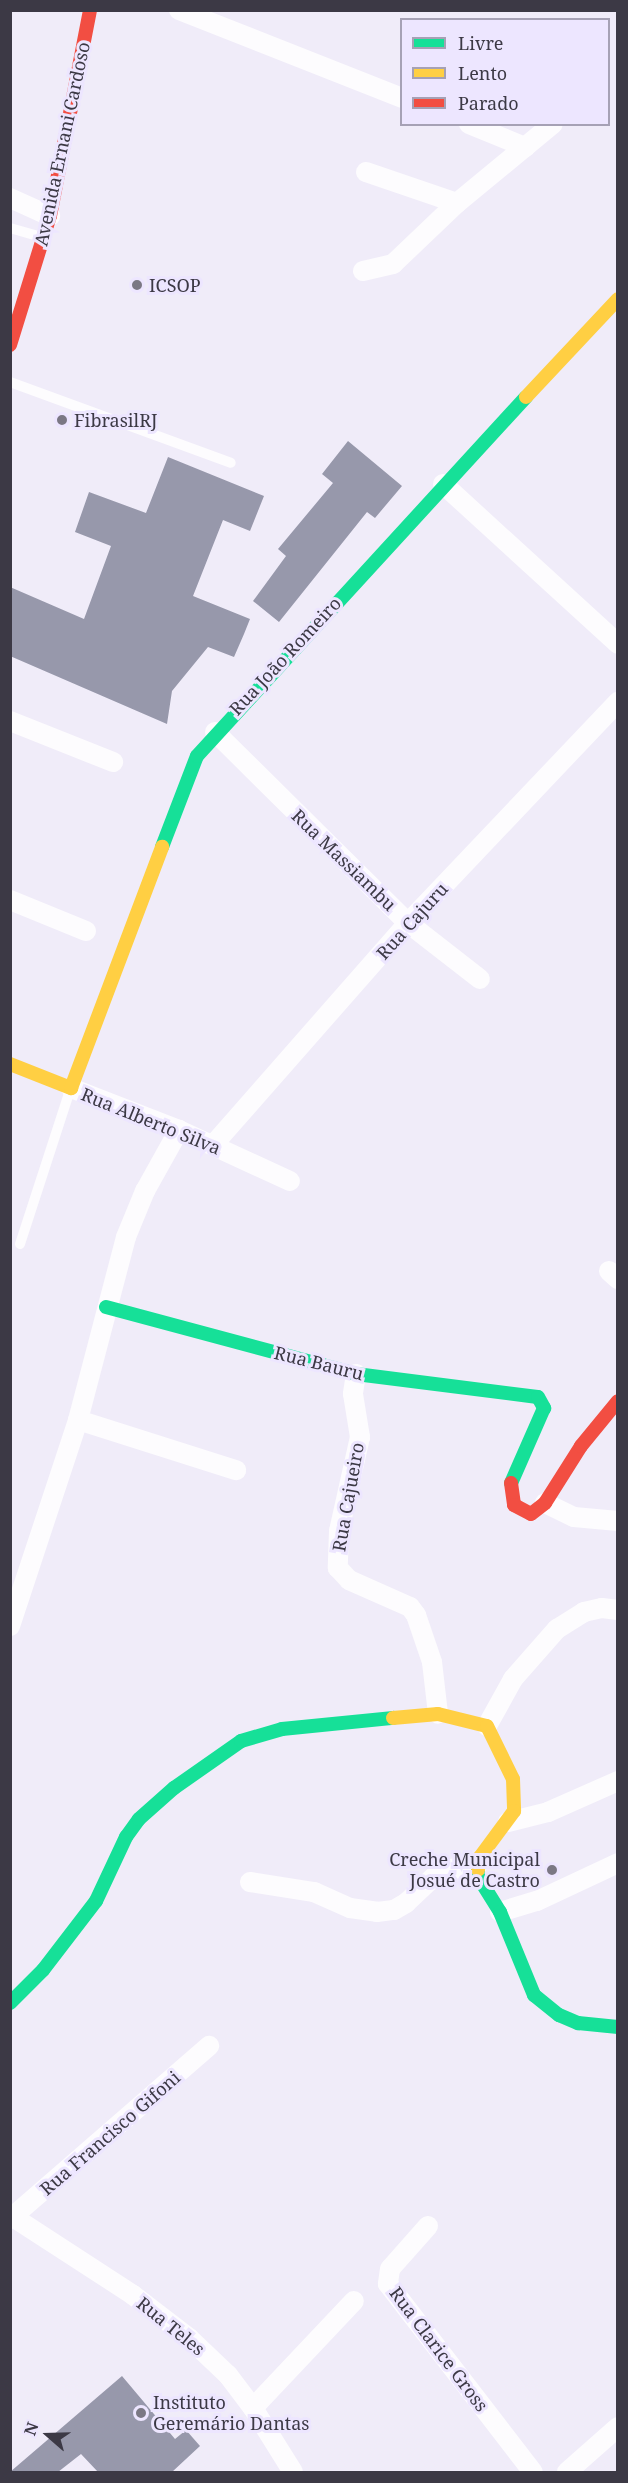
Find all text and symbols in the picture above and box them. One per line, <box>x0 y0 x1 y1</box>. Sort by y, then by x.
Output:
legend <box>400 18 610 126</box>
text: Livre <box>458 31 504 55</box>
street label: Avenida Ernani Cardoso <box>30 40 94 248</box>
text: Lento <box>458 61 507 85</box>
text: Parado <box>458 91 519 115</box>
place label: ICSOP <box>149 274 201 296</box>
marker: ICSOP <box>130 278 144 292</box>
place label: FibrasilRJ <box>74 409 157 431</box>
marker: FibrasilRJ <box>55 413 69 427</box>
street label: Rua João Romeiro <box>225 592 345 720</box>
street label: Rua Massiambu <box>287 805 401 915</box>
street label: Rua Cajuru <box>372 878 452 964</box>
street label: Rua Alberto Silva <box>78 1083 224 1159</box>
street label: Rua Bauru <box>272 1341 366 1385</box>
street label: Rua Cajueiro <box>328 1441 368 1553</box>
place label: Creche Municipal Josué de Castro <box>389 1849 540 1892</box>
marker: Creche Municipal Josué de Castro <box>545 1863 559 1877</box>
street label: Rua Francisco Gifoni <box>36 2066 184 2200</box>
street label: Rua Clarice Gross <box>385 2283 493 2415</box>
street label: Rua Teles <box>133 2292 209 2360</box>
place label: Instituto Geremário Dantas <box>153 2392 309 2434</box>
north arrow <box>18 2405 78 2465</box>
marker: Instituto Geremário Dantas <box>134 2406 148 2420</box>
text: N <box>19 2419 44 2439</box>

